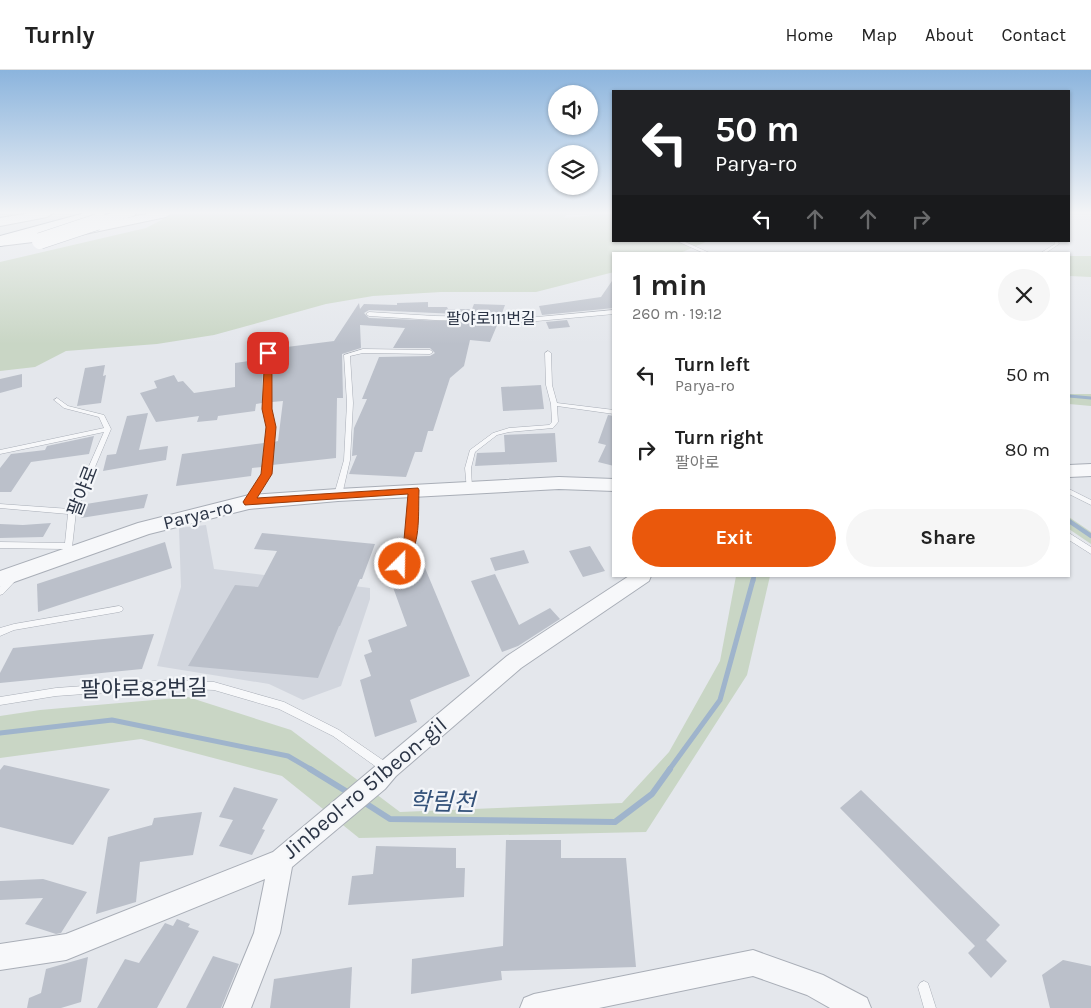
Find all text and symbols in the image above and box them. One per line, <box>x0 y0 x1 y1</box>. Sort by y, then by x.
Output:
text: Turnly <box>25 21 95 49</box>
text: Home <box>785 24 833 46</box>
text: Map <box>861 24 897 46</box>
text: About <box>925 24 974 46</box>
text: Contact <box>1002 24 1066 46</box>
map controls <box>548 85 598 195</box>
button: sound <box>548 85 598 135</box>
text: 50 m <box>715 109 800 150</box>
icon: left <box>632 110 697 175</box>
button: layers <box>548 145 598 195</box>
text: Parya-ro <box>715 151 797 177</box>
icon: left <box>748 205 776 233</box>
icon: ahead <box>801 205 829 233</box>
icon: ahead <box>854 205 882 233</box>
icon: right <box>907 205 935 233</box>
text: 1 min <box>632 267 707 303</box>
button: close <box>998 269 1050 321</box>
text: 260 m · 19:12 <box>632 304 722 323</box>
street label: 팔야로111번길 <box>446 309 536 328</box>
pin <box>247 332 289 374</box>
icon: arrive <box>254 339 282 367</box>
text: Turn left <box>675 354 750 376</box>
icon: left <box>632 361 660 389</box>
text: 50 m <box>1006 364 1050 386</box>
text: Parya-ro <box>675 376 735 395</box>
text: Turn right <box>675 427 764 449</box>
icon: right <box>632 436 660 464</box>
text: 80 m <box>1005 439 1050 461</box>
text: 팔야로 <box>675 453 719 472</box>
street label: 팔야로 <box>63 463 103 519</box>
street label: Parya-ro <box>161 496 235 534</box>
button: Exit <box>632 509 836 567</box>
button: Share <box>846 509 1050 567</box>
position arrow <box>373 537 425 589</box>
street label: 팔야로82번길 <box>80 675 208 703</box>
street label: Jinbeol-ro 51beon-gil <box>278 712 452 864</box>
water label: 학림천 <box>409 787 478 817</box>

